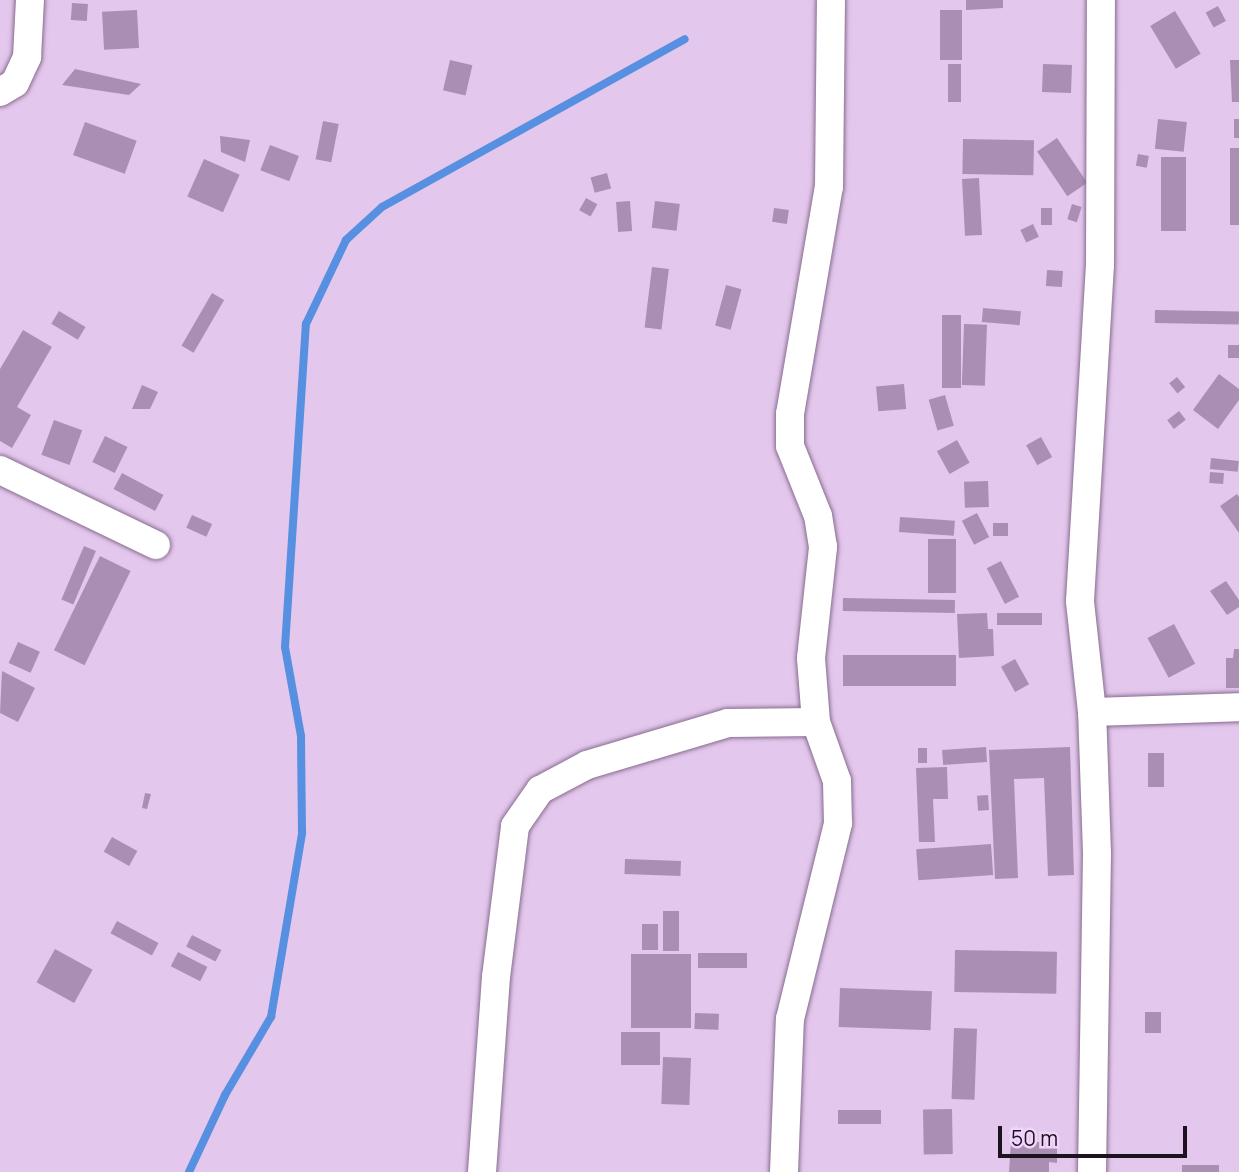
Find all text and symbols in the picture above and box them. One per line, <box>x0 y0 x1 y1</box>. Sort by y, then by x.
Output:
scale bar <box>1001 1112 1190 1156</box>
text: 50 m <box>1011 1124 1058 1152</box>

